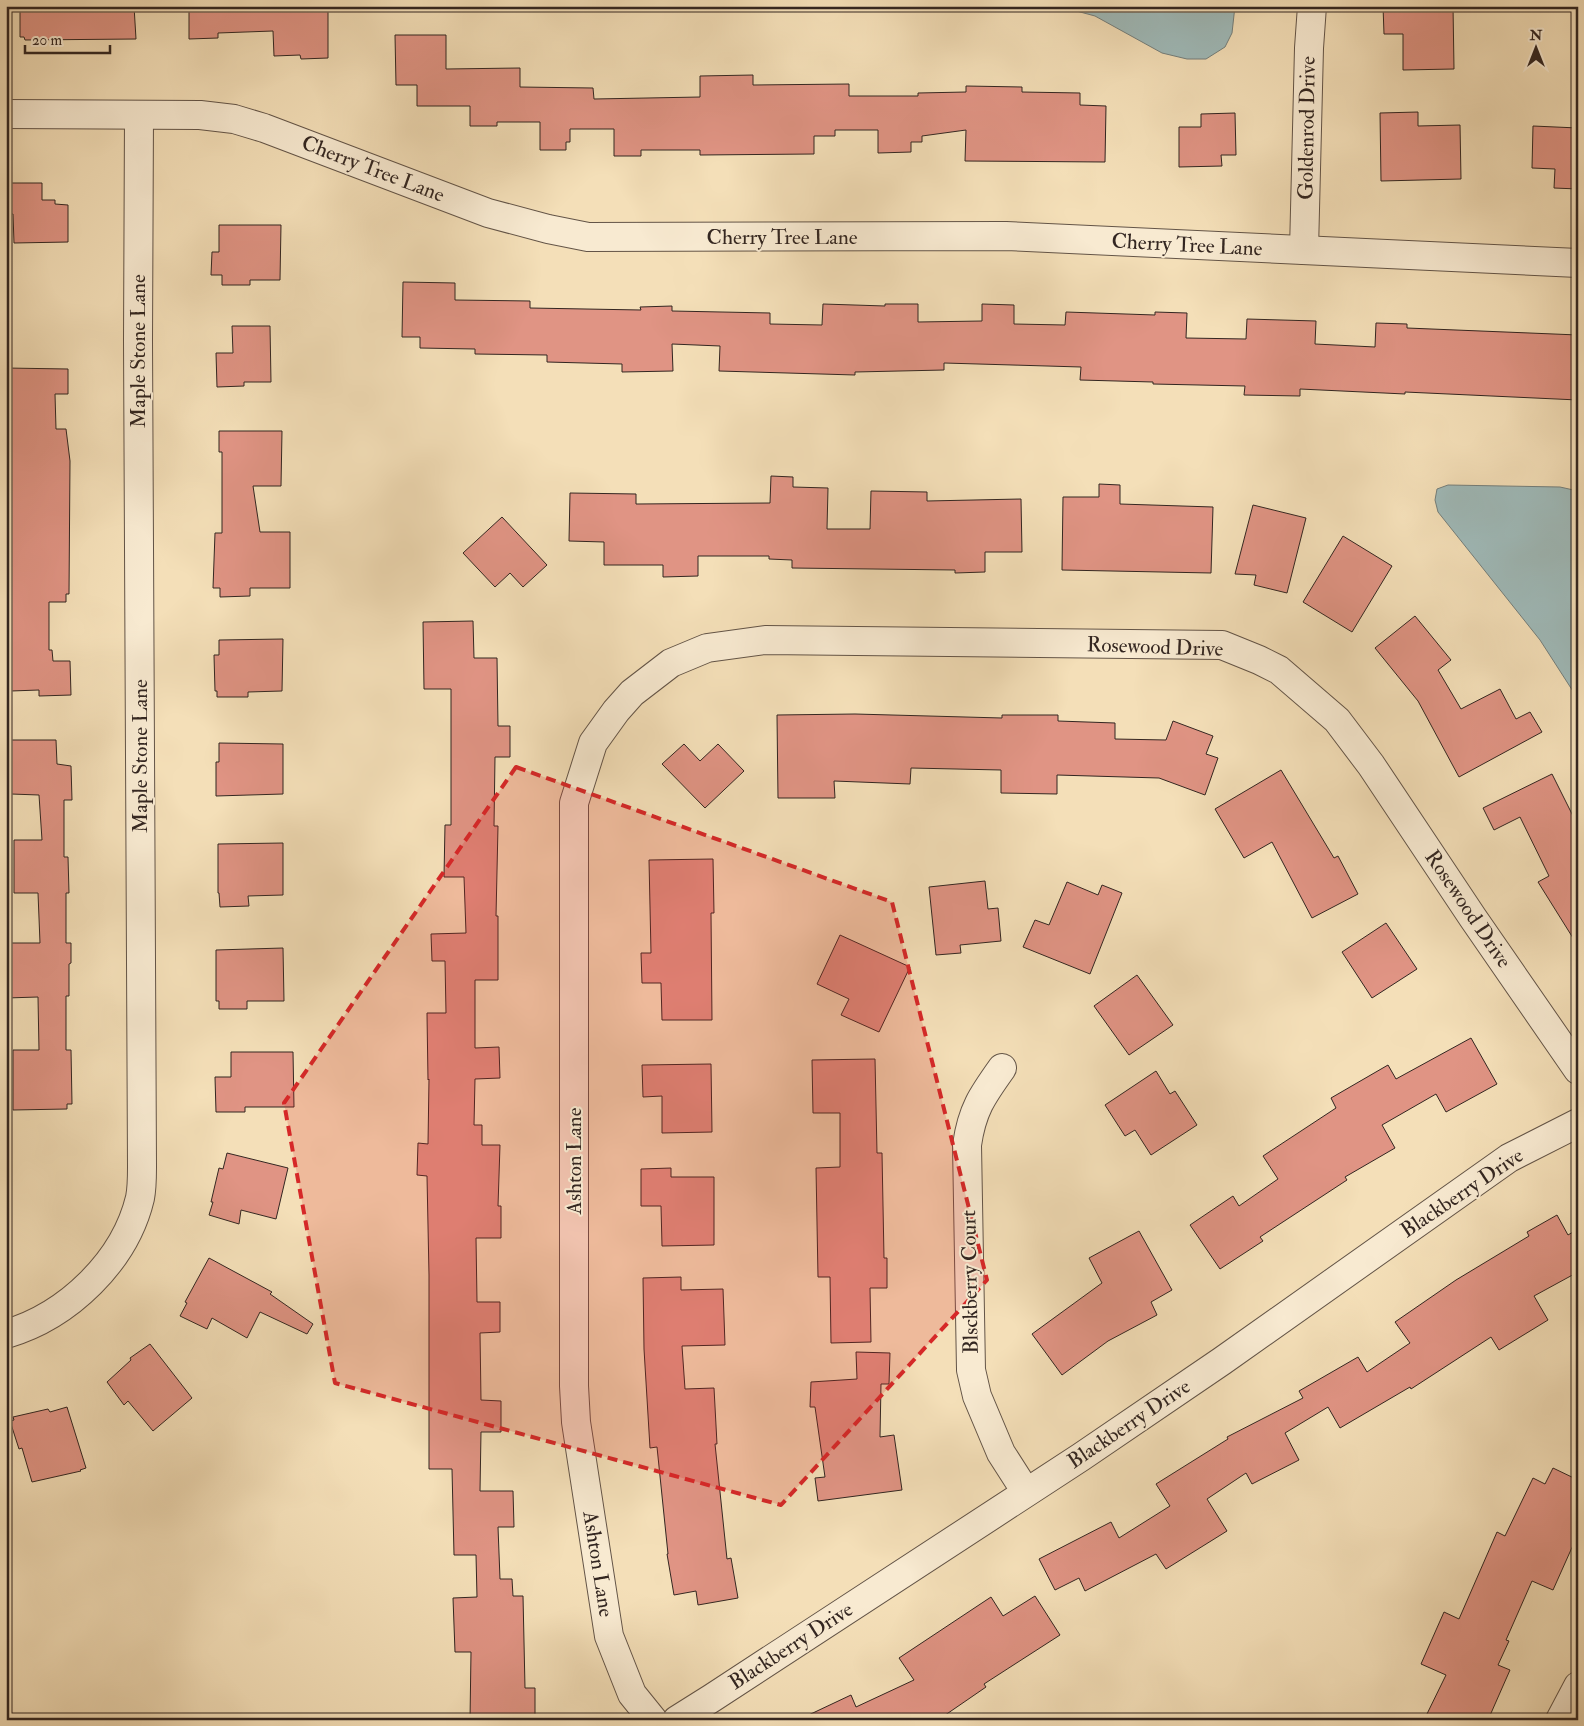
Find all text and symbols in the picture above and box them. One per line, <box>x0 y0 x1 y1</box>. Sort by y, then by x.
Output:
scale bar <box>25 22 110 54</box>
north arrow <box>1512 22 1562 72</box>
text: N <box>1529 27 1543 44</box>
text: 20 m <box>32 31 62 50</box>
street label: Goldenrod Drive <box>1292 56 1322 200</box>
street label: Cherry Tree Lane <box>298 129 449 209</box>
street label: Cherry Tree Lane <box>707 224 858 251</box>
street label: Cherry Tree Lane <box>1111 228 1263 262</box>
street label: Maple Stone Lane <box>125 274 152 428</box>
street label: Rosewood Drive <box>1086 631 1224 663</box>
street label: Maple Stone Lane <box>127 679 154 833</box>
street label: Rosewood Drive <box>1419 845 1518 973</box>
street label: Ashton Lane <box>561 1107 588 1215</box>
street label: Blackberry Drive <box>1395 1142 1529 1244</box>
street label: Blsckberry Court <box>955 1210 985 1354</box>
street label: Blackberry Drive <box>1062 1373 1196 1475</box>
street label: Ashton Lane <box>576 1508 620 1619</box>
street label: Blackberry Drive <box>724 1596 858 1696</box>

